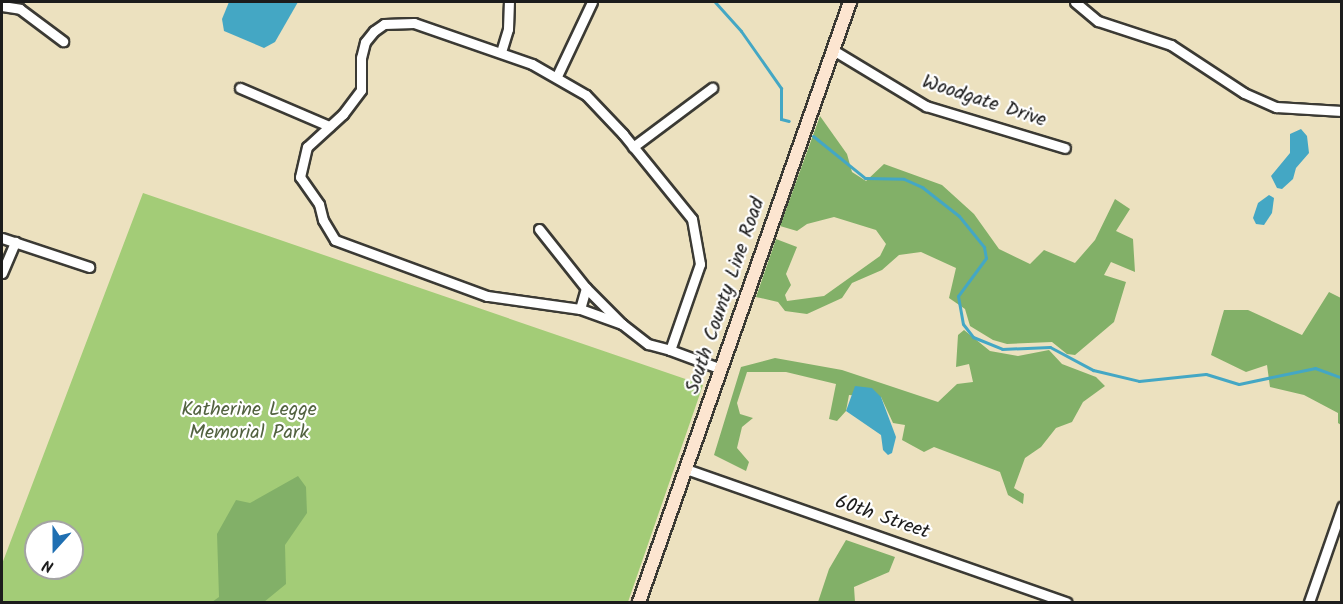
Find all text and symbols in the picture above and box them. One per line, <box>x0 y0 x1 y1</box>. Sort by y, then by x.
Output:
street label: Woodgate Drive <box>919 71 1049 133</box>
street label: South County Line Road <box>681 195 771 397</box>
park label: Katherine Legge Memorial Park <box>181 398 317 445</box>
street label: 60th Street <box>832 491 932 545</box>
north arrow <box>24 520 84 580</box>
text: N <box>39 552 57 579</box>

